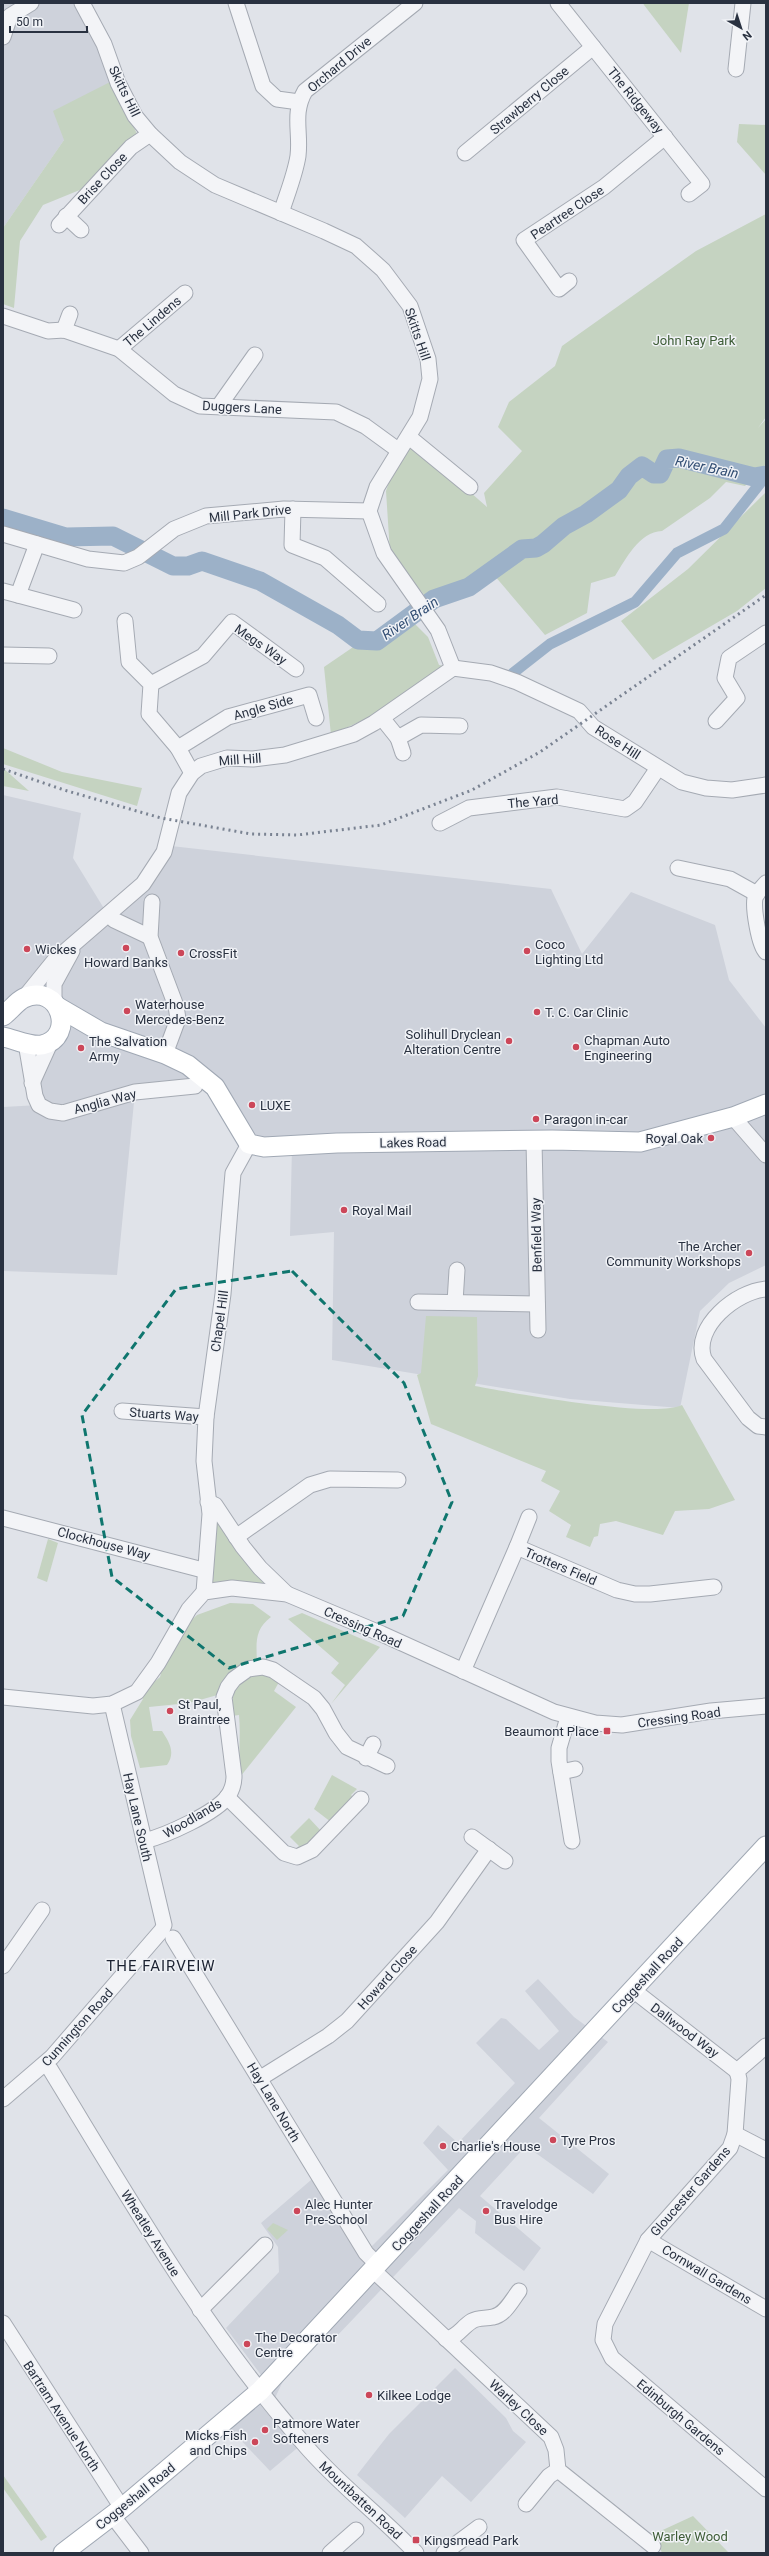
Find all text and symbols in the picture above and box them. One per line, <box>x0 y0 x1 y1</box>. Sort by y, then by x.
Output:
scale bar <box>10 8 87 34</box>
north arrow <box>721 8 761 48</box>
text: 50 m <box>16 15 43 29</box>
text: N <box>740 28 754 43</box>
street label: Orchard Drive <box>305 33 374 95</box>
street label: Skitts Hill <box>106 63 143 119</box>
street label: Strawberry Close <box>487 63 572 138</box>
street label: The Ridgeway <box>604 64 667 136</box>
street label: Brise Close <box>75 149 130 207</box>
street label: Peartree Close <box>528 182 607 242</box>
street label: The Lindens <box>120 293 184 350</box>
street label: Skitts Hill <box>402 306 434 362</box>
park label: John Ray Park <box>653 333 736 348</box>
street label: Duggers Lane <box>202 398 282 417</box>
water label: River Brain <box>674 452 740 482</box>
street label: Mill Park Drive <box>208 502 292 525</box>
water label: River Brain <box>379 593 441 643</box>
street label: Megs Way <box>232 621 290 668</box>
street label: Angle Side <box>232 692 295 723</box>
street label: Rose Hill <box>592 722 643 763</box>
street label: Mill Hill <box>218 751 262 768</box>
street label: The Yard <box>507 792 559 811</box>
place label: Coco Lighting Ltd <box>535 937 603 967</box>
place label: Wickes <box>35 942 77 957</box>
marker: Howard Banks <box>121 943 131 953</box>
marker: Wickes <box>22 944 32 954</box>
place label: CrossFit <box>189 946 237 961</box>
marker: Coco Lighting Ltd <box>522 946 532 956</box>
marker: CrossFit <box>176 948 186 958</box>
place label: Howard Banks <box>84 955 168 970</box>
place label: Waterhouse Mercedes-Benz <box>135 997 225 1027</box>
place label: T. C. Car Clinic <box>545 1005 628 1020</box>
marker: Waterhouse Mercedes-Benz <box>122 1006 132 1016</box>
marker: T. C. Car Clinic <box>532 1007 542 1017</box>
place label: Solihull Dryclean Alteration Centre <box>404 1027 501 1057</box>
place label: Chapman Auto Engineering <box>584 1033 670 1063</box>
place label: The Salvation Army <box>89 1034 167 1064</box>
marker: Solihull Dryclean Alteration Centre <box>504 1036 514 1046</box>
marker: Chapman Auto Engineering <box>571 1042 581 1052</box>
marker: The Salvation Army <box>76 1043 86 1053</box>
street label: Anglia Way <box>72 1086 138 1117</box>
place label: LUXE <box>260 1098 291 1113</box>
marker: LUXE <box>247 1100 257 1110</box>
place label: Paragon in-car <box>544 1112 628 1127</box>
marker: Paragon in-car <box>531 1114 541 1124</box>
place label: Royal Oak <box>646 1131 703 1146</box>
marker: Royal Oak <box>706 1133 716 1143</box>
street label: Lakes Road <box>379 1134 447 1151</box>
street label: Benfield Way <box>528 1198 545 1272</box>
place label: Royal Mail <box>352 1203 412 1218</box>
marker: Royal Mail <box>339 1205 349 1215</box>
place label: The Archer Community Workshops <box>606 1239 742 1269</box>
marker: The Archer Community Workshops <box>744 1248 754 1258</box>
street label: Chapel Hill <box>208 1289 231 1353</box>
street label: Stuarts Way <box>129 1405 199 1424</box>
street label: Clockhouse Way <box>56 1524 152 1563</box>
street label: Trotters Field <box>523 1545 599 1588</box>
street label: Cressing Road <box>321 1604 404 1651</box>
place label: St Paul, Braintree <box>178 1697 230 1727</box>
street label: Cressing Road <box>637 1704 722 1731</box>
marker: St Paul, Braintree <box>165 1706 175 1716</box>
place label: Beaumont Place <box>504 1724 599 1739</box>
marker: Beaumont Place <box>602 1726 612 1736</box>
street label: Hay Lane South <box>120 1771 155 1863</box>
street label: Woodlands <box>160 1796 224 1841</box>
street label: Coggeshall Road <box>609 1935 686 2016</box>
street label: Howard Close <box>355 1942 420 2012</box>
district label: THE FAIRVEIW <box>106 1957 216 1975</box>
street label: Cunnington Road <box>39 1985 116 2069</box>
street label: Dallwood Way <box>648 2000 722 2061</box>
street label: Hay Lane North <box>244 2060 303 2145</box>
place label: Tyre Pros <box>561 2133 616 2148</box>
marker: Tyre Pros <box>548 2135 558 2145</box>
place label: Charlie's House <box>451 2139 540 2154</box>
marker: Charlie's House <box>438 2141 448 2151</box>
street label: Gloucester Gardens <box>647 2143 734 2239</box>
street label: Coggeshall Road <box>389 2173 466 2254</box>
street label: Wheatley Avenue <box>118 2187 183 2279</box>
place label: Alec Hunter Pre-School <box>305 2197 373 2227</box>
place label: Travelodge Bus Hire <box>494 2197 558 2227</box>
marker: Alec Hunter Pre-School <box>292 2206 302 2216</box>
marker: Travelodge Bus Hire <box>481 2206 491 2216</box>
street label: Cornwall Gardens <box>659 2242 755 2307</box>
place label: The Decorator Centre <box>255 2330 337 2360</box>
marker: The Decorator Centre <box>242 2339 252 2349</box>
street label: Bartram Avenue North <box>20 2358 103 2474</box>
street label: Warley Close <box>486 2376 551 2438</box>
street label: Edinburgh Gardens <box>634 2376 728 2459</box>
place label: Kilkee Lodge <box>377 2388 451 2403</box>
marker: Kilkee Lodge <box>364 2390 374 2400</box>
place label: Patmore Water Softeners <box>273 2416 360 2446</box>
marker: Patmore Water Softeners <box>260 2425 270 2435</box>
place label: Micks Fish and Chips <box>185 2428 247 2458</box>
marker: Micks Fish and Chips <box>250 2437 260 2447</box>
street label: Mountbatten Road <box>316 2458 405 2542</box>
street label: Coggeshall Road <box>93 2460 178 2533</box>
park label: Warley Wood <box>652 2529 728 2544</box>
place label: Kingsmead Park <box>424 2533 519 2548</box>
marker: Kingsmead Park <box>411 2535 421 2545</box>

